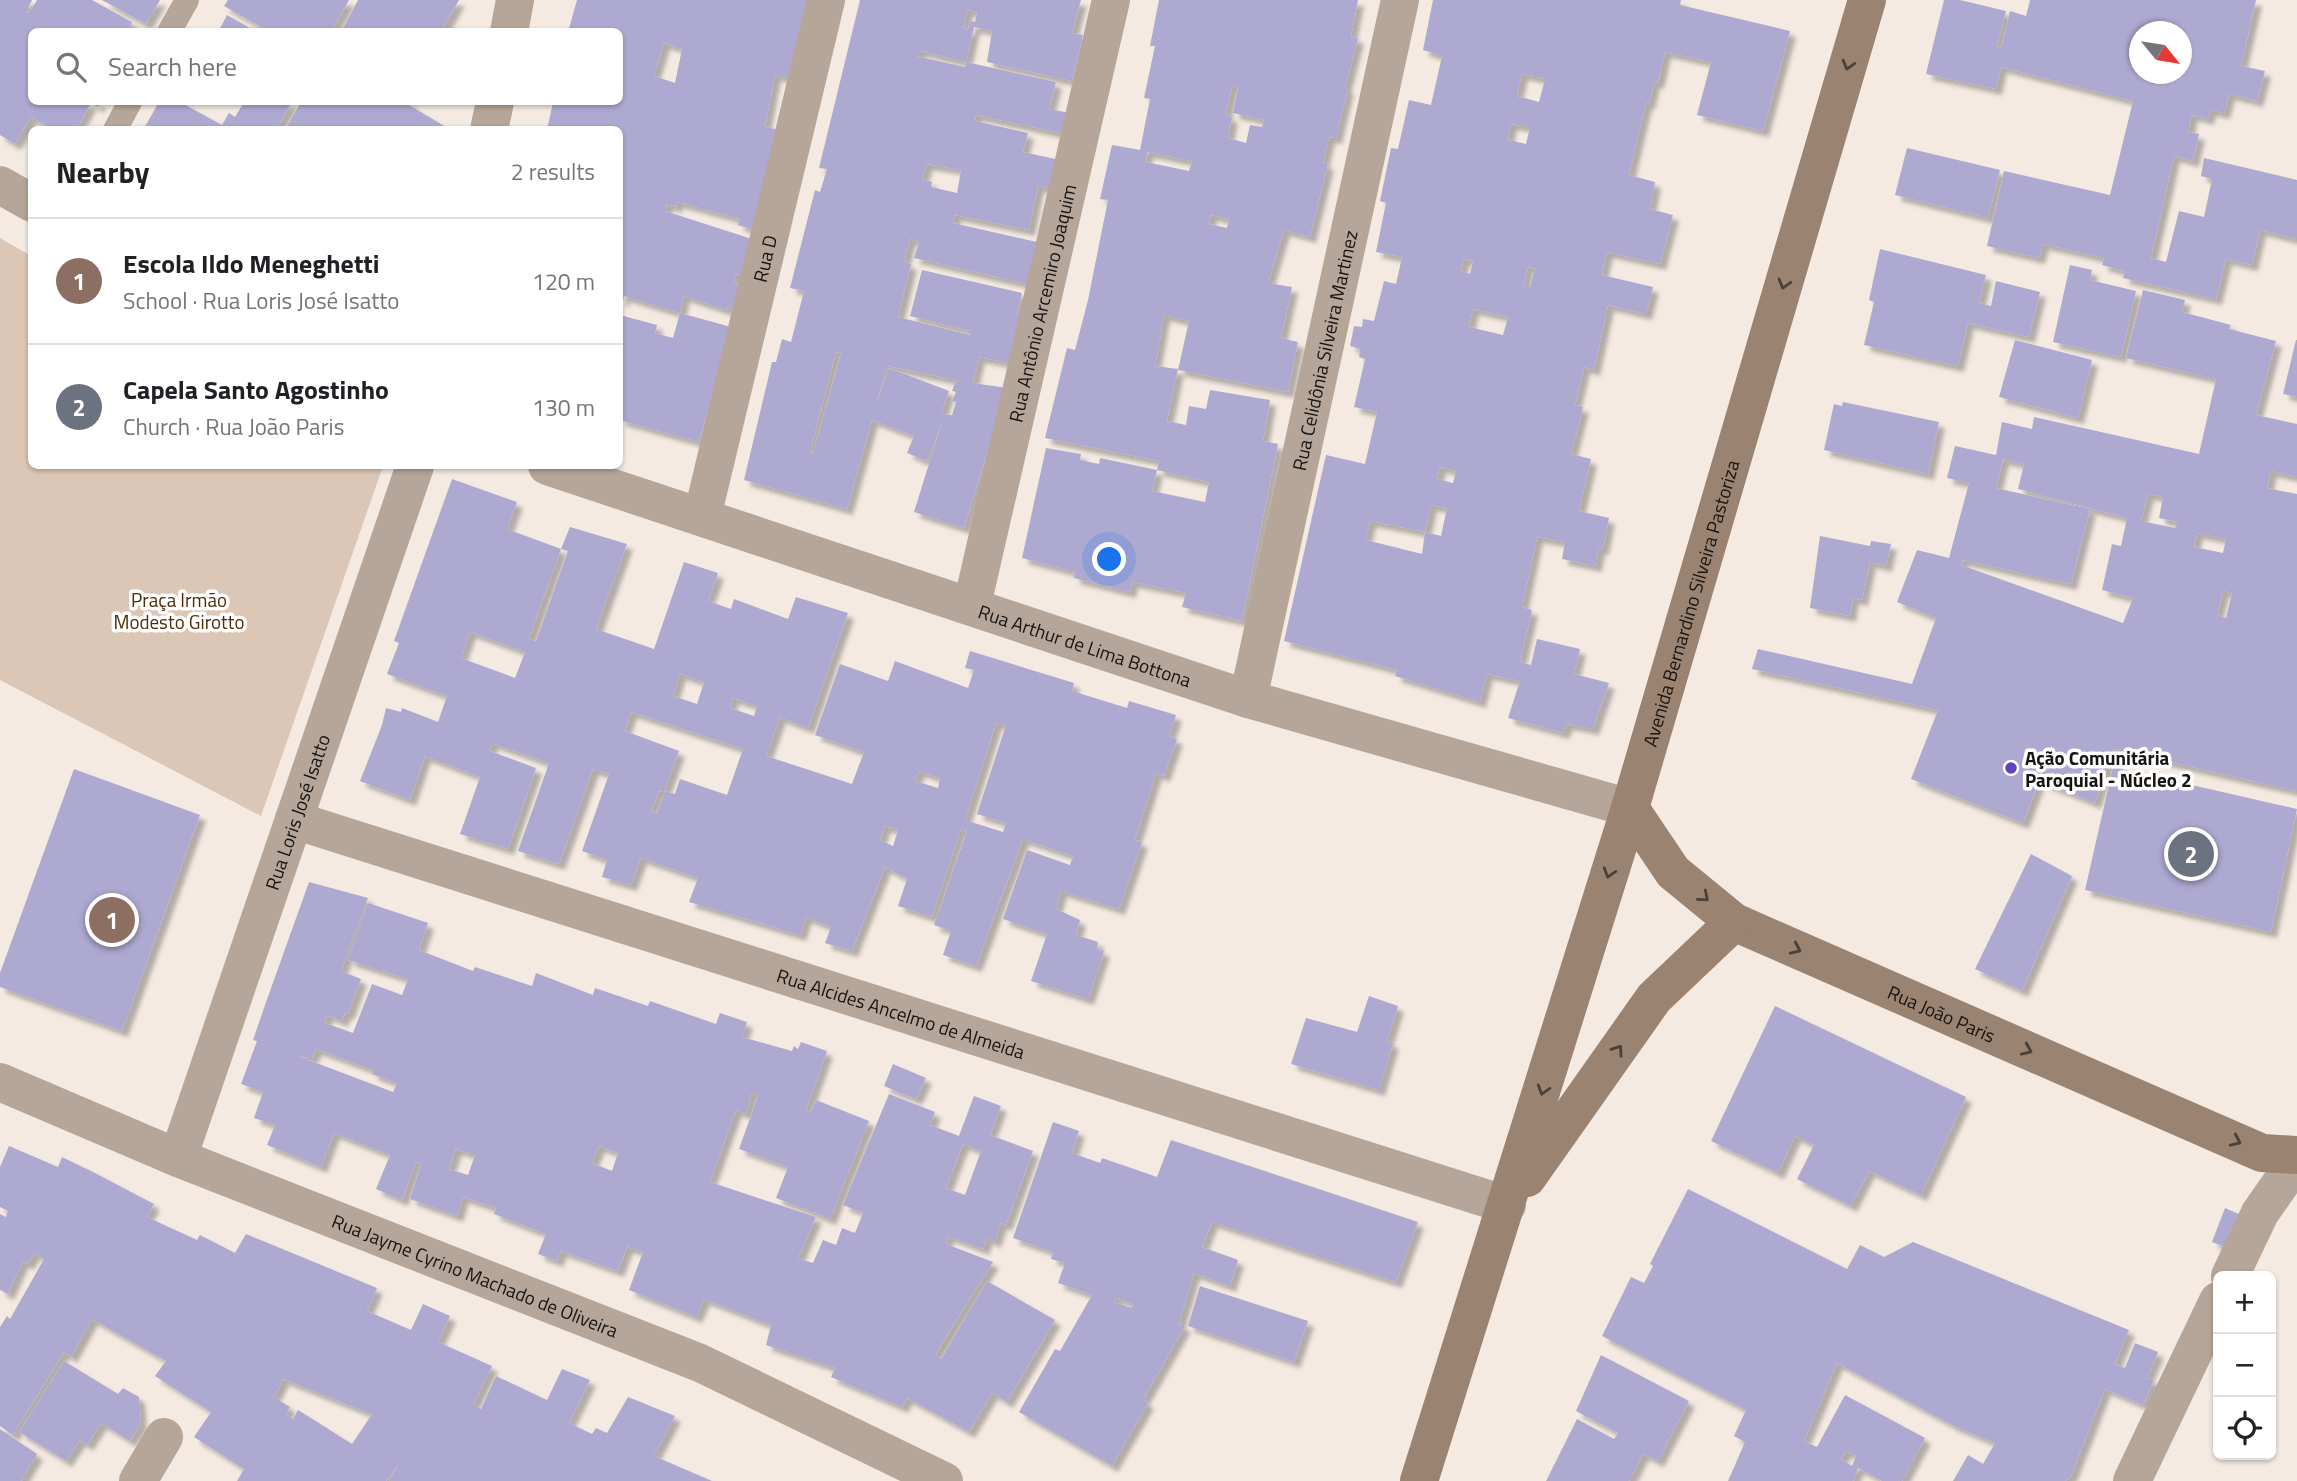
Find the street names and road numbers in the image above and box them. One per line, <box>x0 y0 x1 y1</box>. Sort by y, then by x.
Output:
street label: Rua Antônio Arcemiro Joaquim <box>1000 181 1083 425</box>
street label: Rua Celidônia Silveira Martinez <box>1284 227 1364 473</box>
street label: Rua D <box>744 232 784 285</box>
street label: Avenida Bernardino Silveira Pastoriza <box>1634 456 1746 750</box>
street label: Rua Arthur de Lima Bottona <box>975 596 1196 694</box>
street label: Rua Loris José Isatto <box>256 730 337 893</box>
street label: Rua Alcides Ancelmo de Almeida <box>773 960 1029 1066</box>
street label: Rua João Paris <box>1883 977 2001 1049</box>
street label: Rua Jayme Cyrino Machado de Oliveira <box>328 1205 623 1344</box>

